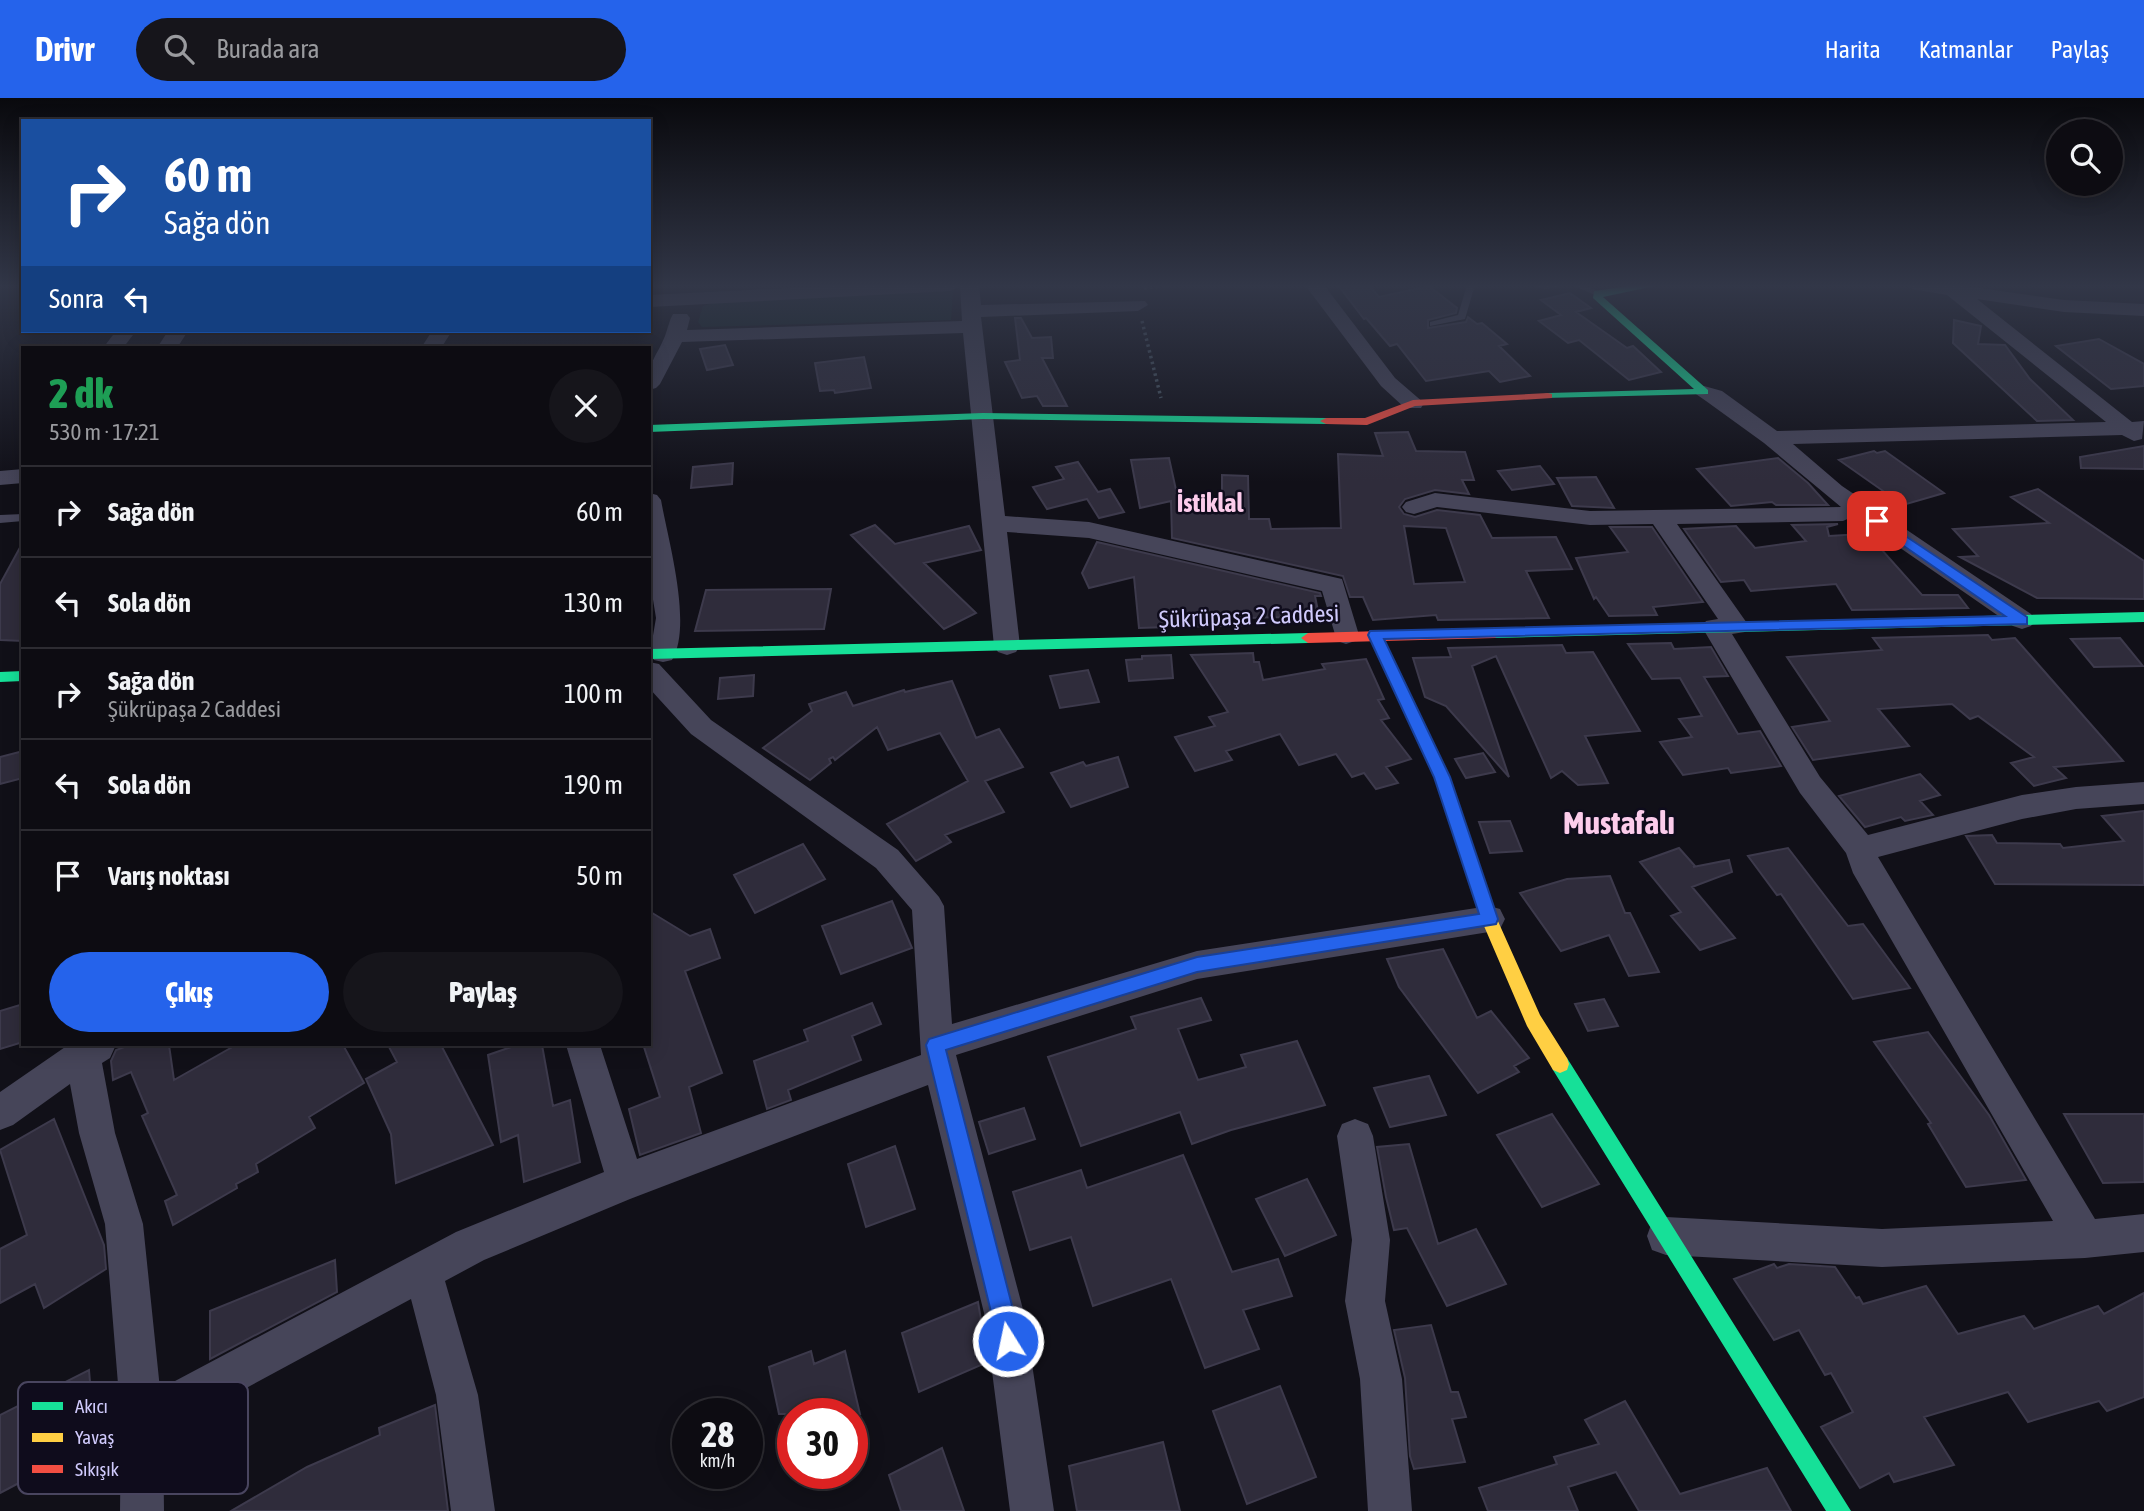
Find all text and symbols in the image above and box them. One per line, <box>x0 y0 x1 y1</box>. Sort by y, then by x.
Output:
search box <box>136 18 626 81</box>
text: Drivr <box>35 30 94 68</box>
icon: search <box>160 30 198 68</box>
text: Burada ara <box>216 34 320 64</box>
text: Harita <box>1825 36 1881 63</box>
text: Katmanlar <box>1919 36 2013 63</box>
text: Paylaş <box>2051 36 2109 63</box>
map controls <box>2046 119 2123 196</box>
button: search <box>2046 119 2123 196</box>
text: 60 m <box>164 146 252 202</box>
icon: right <box>49 147 140 238</box>
text: Sağa dön <box>164 204 270 241</box>
icon: left <box>118 280 156 318</box>
text: Sonra <box>49 284 104 314</box>
text: 2 dk <box>49 369 113 417</box>
button: close <box>549 369 623 443</box>
text: 530 m · 17:21 <box>49 419 160 445</box>
district label: İstiklal <box>1177 488 1244 518</box>
pin <box>1847 491 1907 551</box>
icon: right <box>49 493 87 531</box>
text: Sağa dön <box>108 497 194 527</box>
text: 60 m <box>576 497 623 527</box>
icon: arrive <box>1858 502 1896 540</box>
icon: left <box>49 584 87 622</box>
text: Sola dön <box>108 588 191 618</box>
text: 130 m <box>564 588 623 618</box>
street label: Şükrüpaşa 2 Caddesi <box>1158 599 1340 633</box>
text: Sağa dön <box>108 666 194 696</box>
icon: right <box>49 675 87 713</box>
text: 100 m <box>564 679 623 709</box>
text: Şükrüpaşa 2 Caddesi <box>108 696 281 722</box>
icon: left <box>49 766 87 804</box>
text: Sola dön <box>108 770 191 800</box>
text: 190 m <box>564 770 623 800</box>
district label: Mustafalı <box>1563 804 1675 841</box>
icon: arrive <box>49 857 87 895</box>
text: Varış noktası <box>108 861 229 891</box>
text: 50 m <box>576 861 623 891</box>
button: Çıkış <box>49 952 329 1032</box>
button: Paylaş <box>343 952 623 1032</box>
position arrow <box>971 1304 1045 1378</box>
legend <box>18 1382 248 1494</box>
text: Akıcı <box>75 1395 108 1417</box>
speed limit sign: 30 <box>777 1398 868 1489</box>
text: 28 <box>701 1414 734 1454</box>
text: Yavaş <box>75 1426 115 1448</box>
text: km/h <box>700 1450 735 1471</box>
text: Sıkışık <box>75 1458 120 1480</box>

